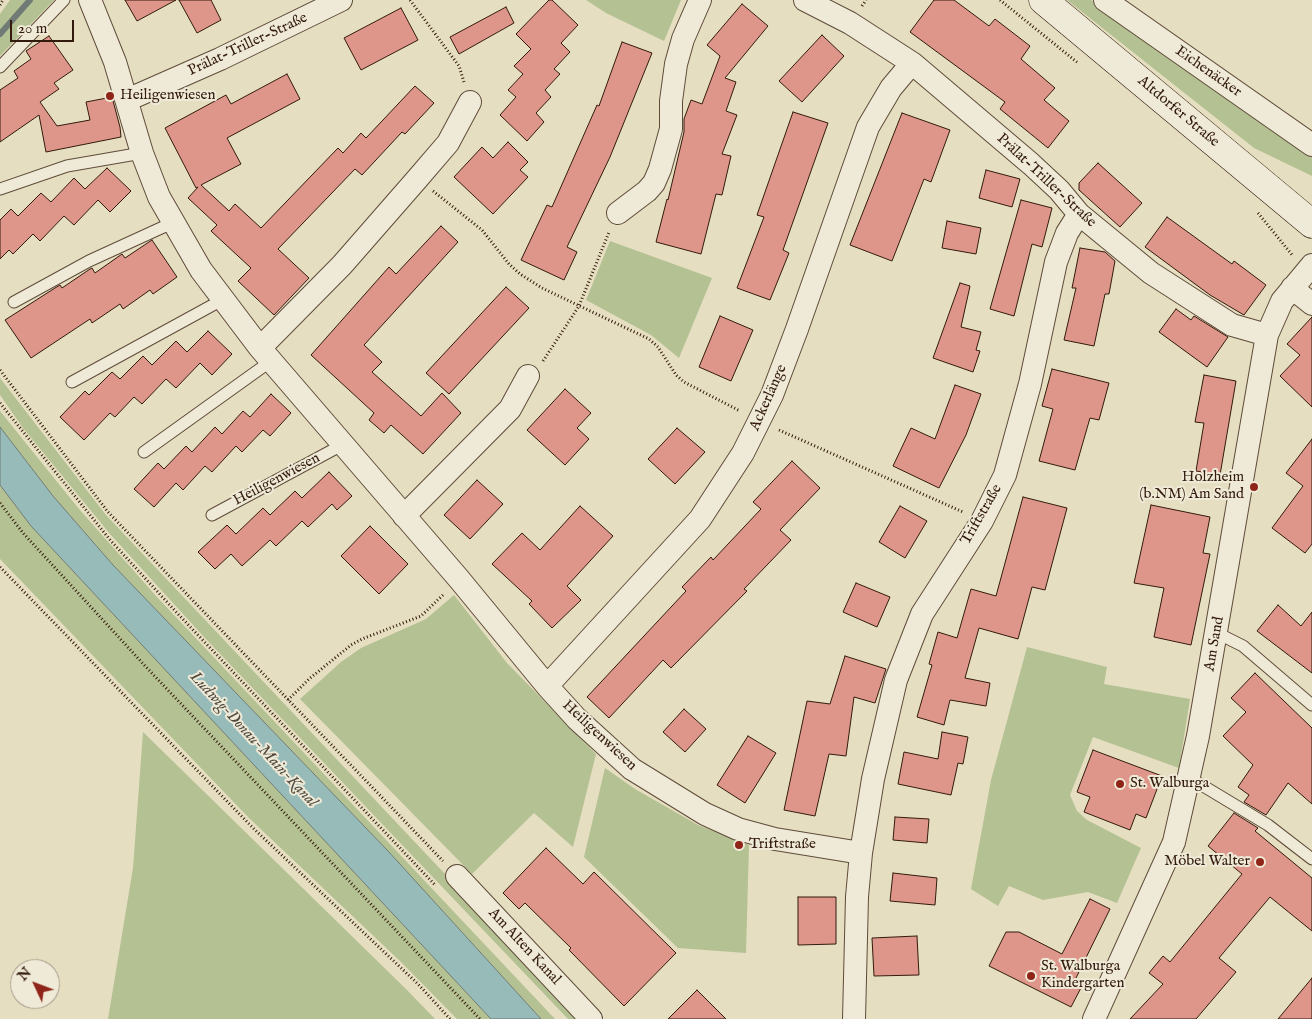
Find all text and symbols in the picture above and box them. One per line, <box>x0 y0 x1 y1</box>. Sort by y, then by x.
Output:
street label: Prälat-Triller-Straße <box>185 9 311 81</box>
scale bar <box>12 10 76 42</box>
text: 20 m <box>18 19 47 38</box>
street label: Eichenäcker <box>1171 43 1245 101</box>
street label: Altdorfer Straße <box>1133 73 1223 151</box>
place label: Heiligenwiesen <box>120 87 215 105</box>
marker: Heiligenwiesen <box>104 90 116 102</box>
street label: Prälat-Triller-Straße <box>992 130 1100 232</box>
street label: Ackerlänge <box>746 362 792 434</box>
street label: Heiligenwiesen <box>231 450 323 510</box>
place label: Holzheim (b.NM) Am Sand <box>1139 469 1244 504</box>
marker: Holzheim (b.NM) Am Sand <box>1248 481 1260 493</box>
street label: Triftstraße <box>957 482 1007 548</box>
street label: Am Sand <box>1201 615 1229 673</box>
water label: Ludwig-Donau-Main-Kanal <box>185 668 321 812</box>
street label: Heiligenwiesen <box>558 697 640 775</box>
place label: St. Walburga <box>1130 775 1209 793</box>
marker: St. Walburga <box>1114 778 1126 790</box>
place label: Triftstraße <box>749 836 816 854</box>
marker: Triftstraße <box>733 839 745 851</box>
place label: Möbel Walter <box>1164 853 1250 871</box>
marker: Möbel Walter <box>1254 856 1266 868</box>
street label: Am Alten Kanal <box>484 905 564 989</box>
place label: St. Walburga Kindergarten <box>1041 958 1124 993</box>
north arrow <box>10 959 60 1009</box>
text: N <box>14 964 35 985</box>
marker: St. Walburga Kindergarten <box>1025 970 1037 982</box>

